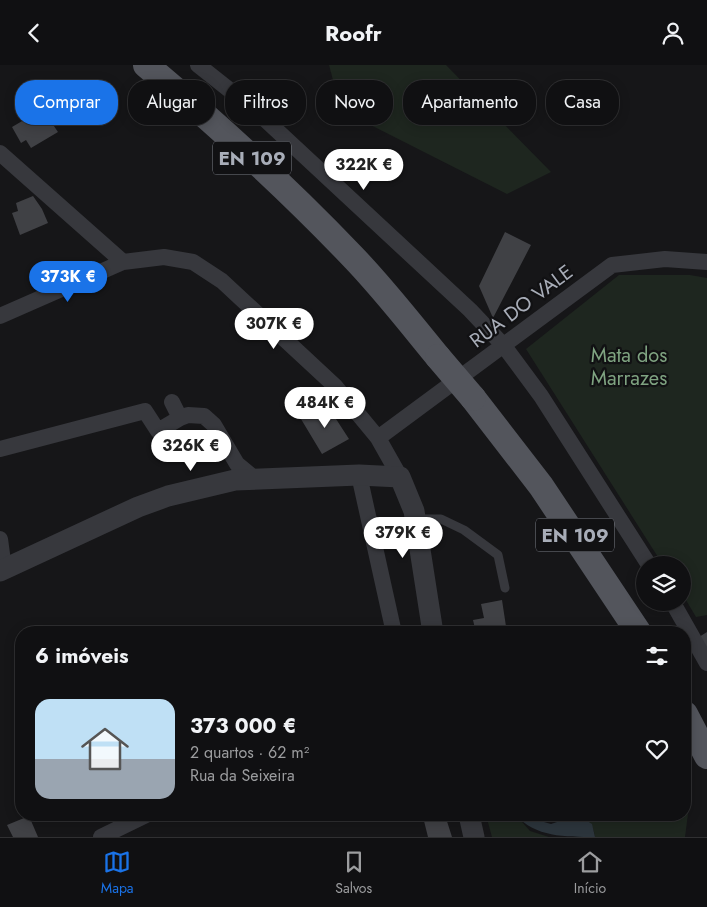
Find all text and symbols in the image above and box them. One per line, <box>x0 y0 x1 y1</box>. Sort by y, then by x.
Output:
text: Roofr <box>325 17 382 49</box>
icon: back <box>20 19 48 47</box>
icon: person <box>659 19 687 47</box>
chip: Comprar <box>15 80 118 125</box>
chip: Alugar <box>128 80 215 125</box>
chip: Filtros <box>225 80 306 125</box>
chip: Novo <box>316 80 393 125</box>
chip: Apartamento <box>403 80 536 125</box>
chip: Casa <box>546 80 619 125</box>
road number: EN 109 <box>213 141 291 175</box>
pin: 322K € <box>323 149 405 191</box>
text: 322K € <box>335 153 393 176</box>
street label: RUA DO VALE <box>464 258 579 355</box>
pin: 373K € <box>27 261 109 303</box>
text: 373K € <box>40 265 96 288</box>
pin: 307K € <box>233 307 315 350</box>
text: 307K € <box>246 312 302 335</box>
park label: Mata dos Marrazes <box>591 341 667 393</box>
pin: 484K € <box>284 387 366 429</box>
text: 484K € <box>296 391 354 414</box>
pin: 326K € <box>150 429 232 472</box>
text: 326K € <box>162 434 220 457</box>
pin: 379K € <box>362 517 444 559</box>
road number: EN 109 <box>536 519 614 551</box>
text: 379K € <box>375 521 431 544</box>
map controls <box>636 556 691 611</box>
button: layers <box>636 556 691 611</box>
text: 6 imóveis <box>35 641 129 671</box>
icon: filters <box>643 642 671 670</box>
text: 373 000 € <box>190 711 297 741</box>
icon: home <box>75 719 135 779</box>
icon: heart <box>643 735 671 763</box>
text: 2 quartos · 62 m² <box>190 741 309 764</box>
text: Rua da Seixeira <box>190 764 295 787</box>
tab: Mapa <box>101 848 134 898</box>
tab: Salvos <box>335 848 372 898</box>
tab: Início <box>574 848 606 898</box>

